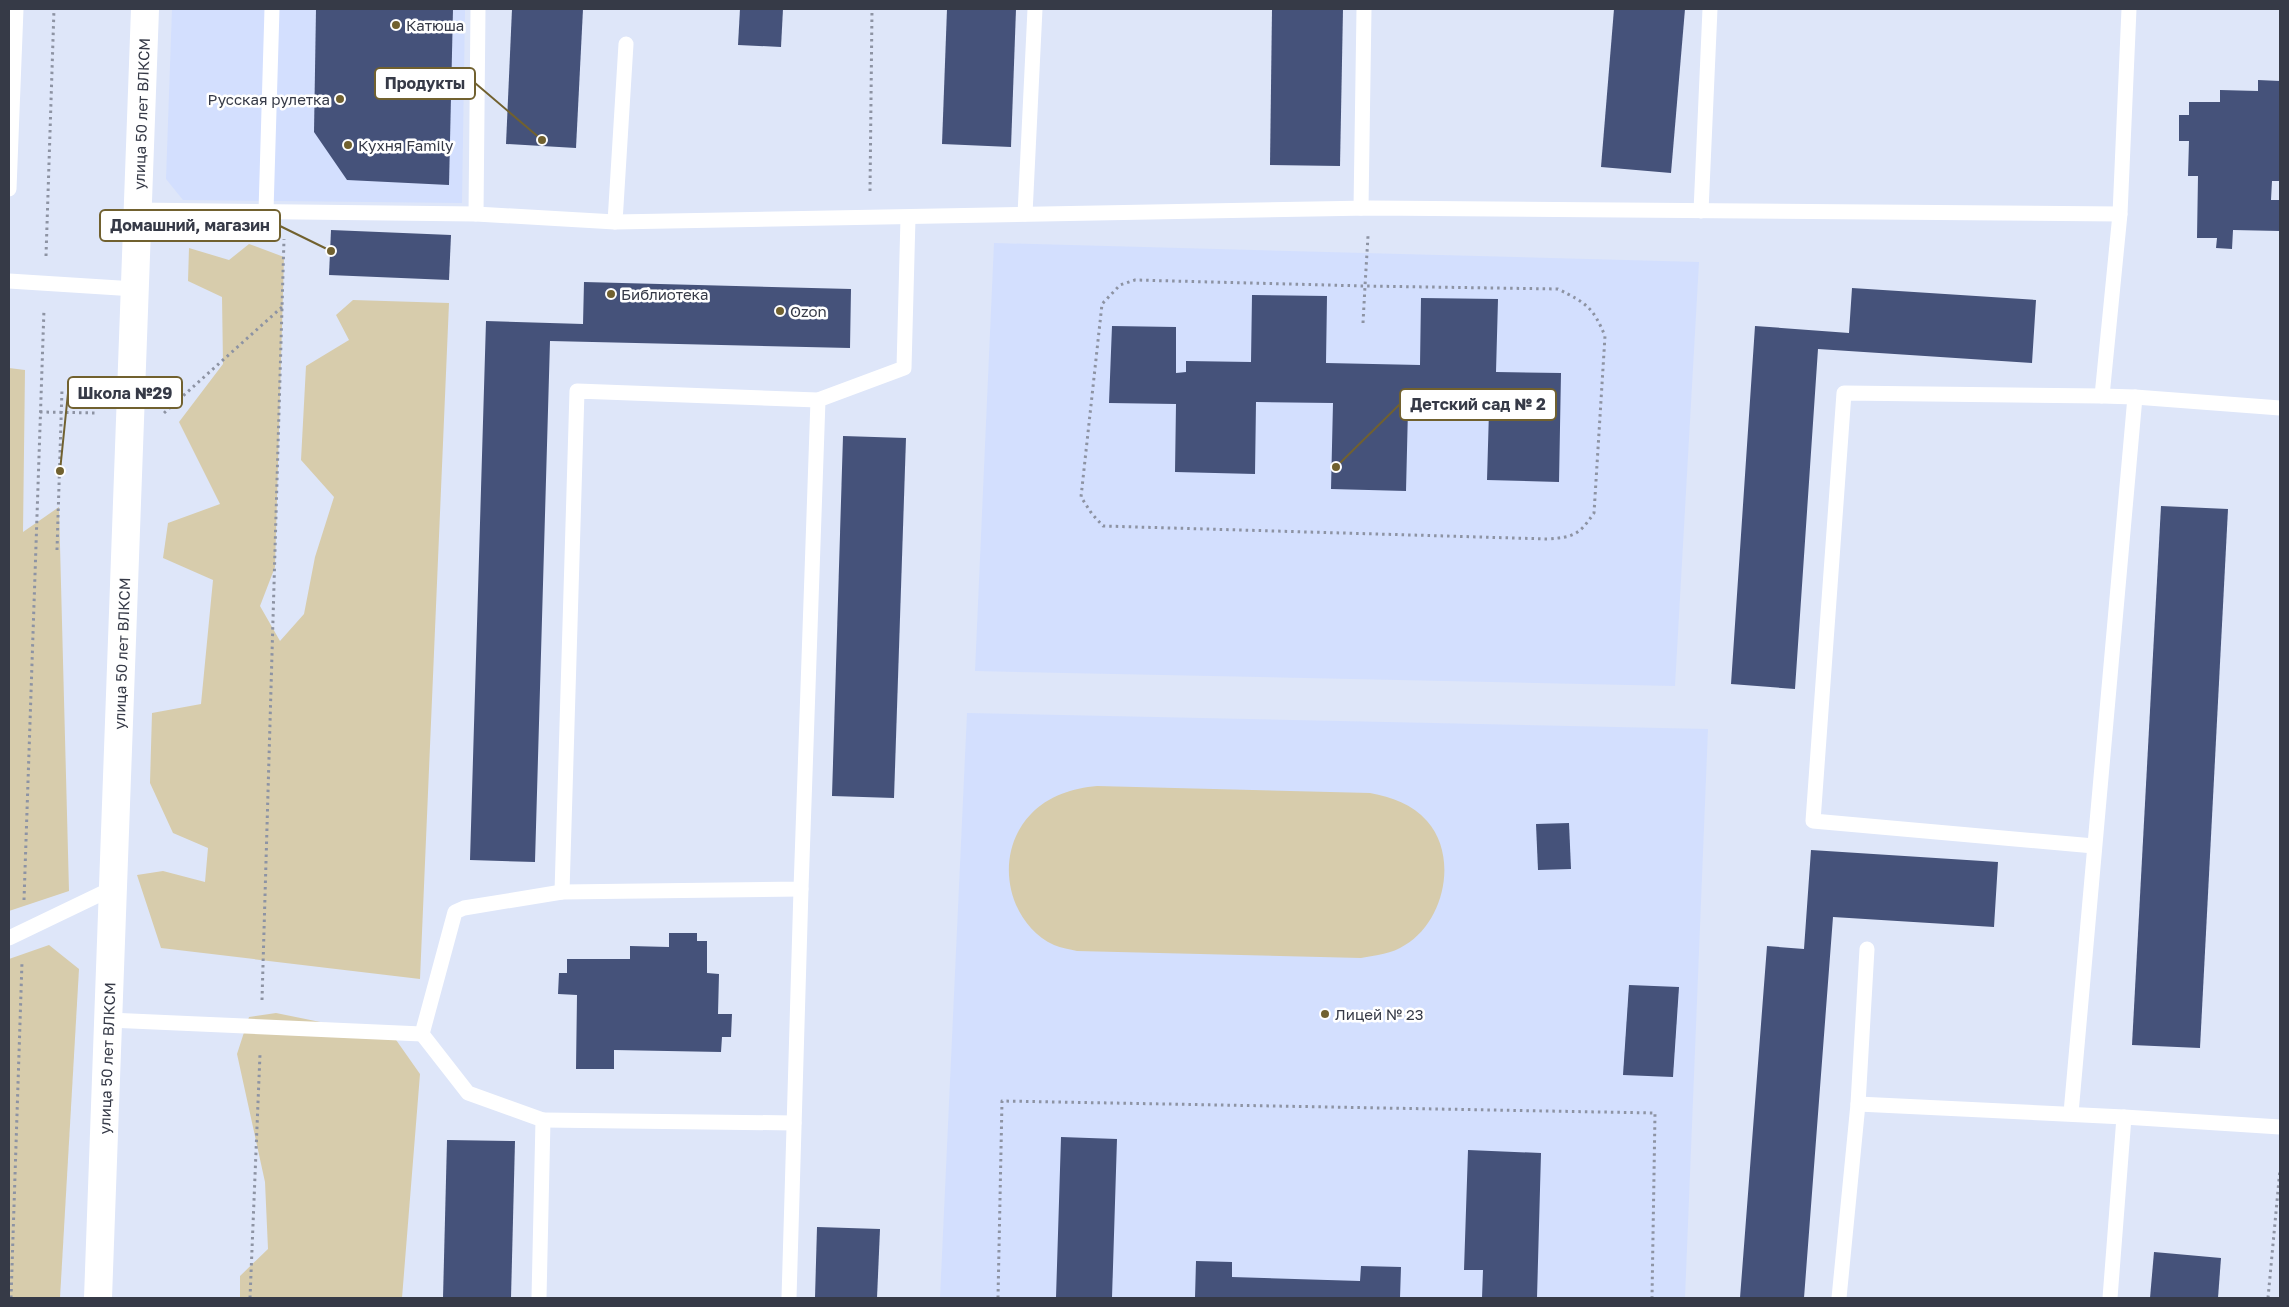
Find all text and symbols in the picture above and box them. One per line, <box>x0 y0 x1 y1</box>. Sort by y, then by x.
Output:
place label: Катюша <box>406 16 464 34</box>
marker: Катюша <box>390 19 402 31</box>
street label: улица 50 лет ВЛКСМ <box>129 37 153 190</box>
callout: Продукты <box>375 68 475 99</box>
text: Продукты <box>385 73 465 93</box>
place label: Русская рулетка <box>208 90 330 108</box>
marker: Русская рулетка <box>334 93 346 105</box>
place label: Кухня Family <box>358 136 454 154</box>
marker: Кухня Family <box>342 139 354 151</box>
callout: Домашний, магазин <box>100 210 280 241</box>
text: Домашний, магазин <box>110 215 270 235</box>
place label: Библиотека <box>621 285 709 303</box>
marker: Библиотека <box>605 288 617 300</box>
place label: Ozon <box>790 302 827 320</box>
marker: Ozon <box>774 305 786 317</box>
callout: Школа №29 <box>68 377 182 408</box>
text: Школа №29 <box>78 383 172 403</box>
callout: Детский сад № 2 <box>1400 389 1556 420</box>
text: Детский сад № 2 <box>1410 394 1546 414</box>
street label: улица 50 лет ВЛКСМ <box>110 577 133 730</box>
street label: улица 50 лет ВЛКСМ <box>95 982 119 1134</box>
place label: Лицей № 23 <box>1335 1005 1423 1023</box>
marker: Лицей № 23 <box>1319 1008 1331 1020</box>

